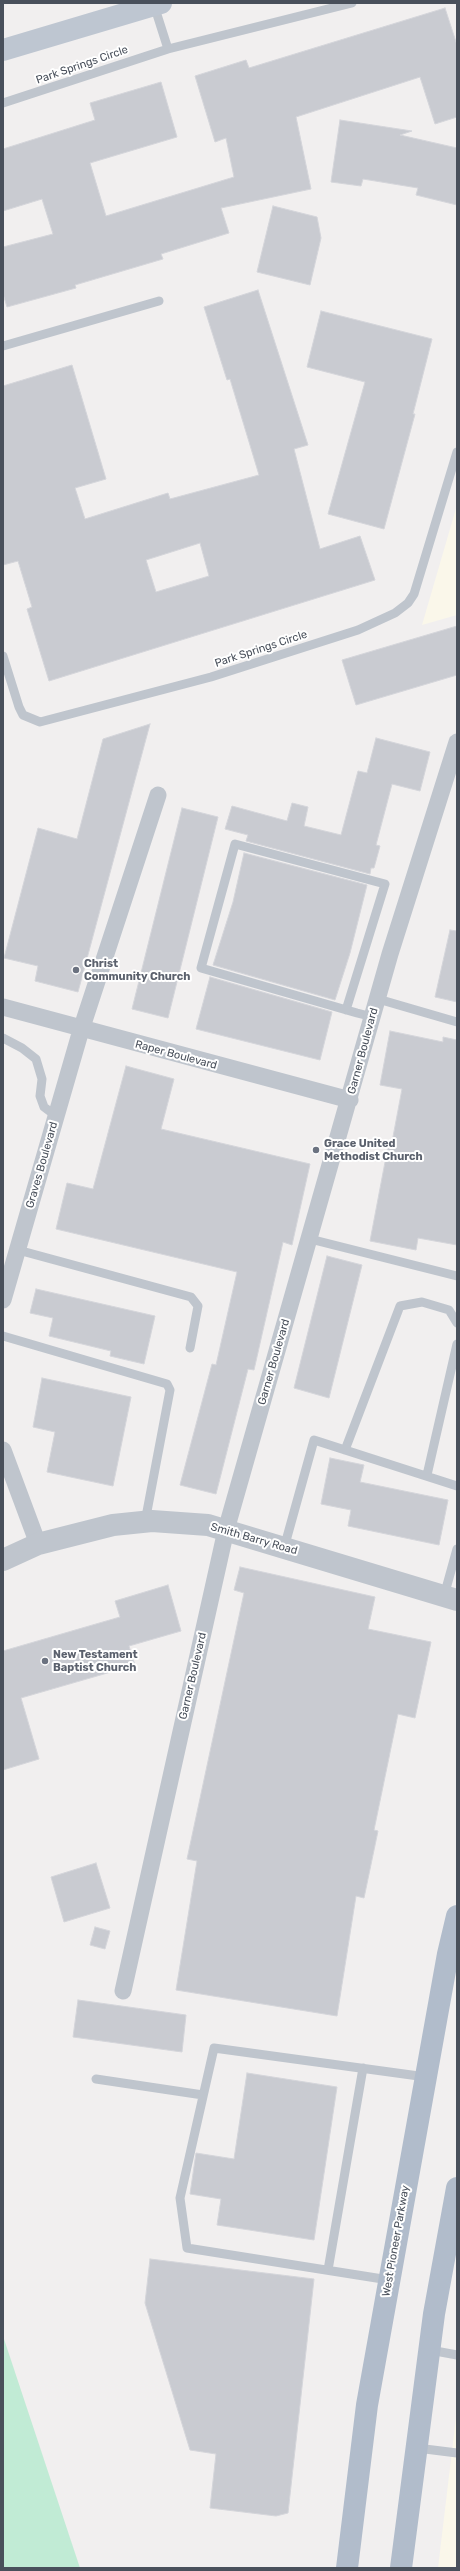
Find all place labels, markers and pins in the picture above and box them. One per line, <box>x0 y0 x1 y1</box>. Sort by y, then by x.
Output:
place label: Christ Community Church <box>84 957 190 983</box>
marker: Christ Community Church <box>71 965 81 975</box>
place label: Grace United Methodist Church <box>324 1137 423 1163</box>
marker: Grace United Methodist Church <box>311 1145 321 1155</box>
place label: New Testament Baptist Church <box>53 1648 138 1674</box>
marker: New Testament Baptist Church <box>40 1656 50 1666</box>

